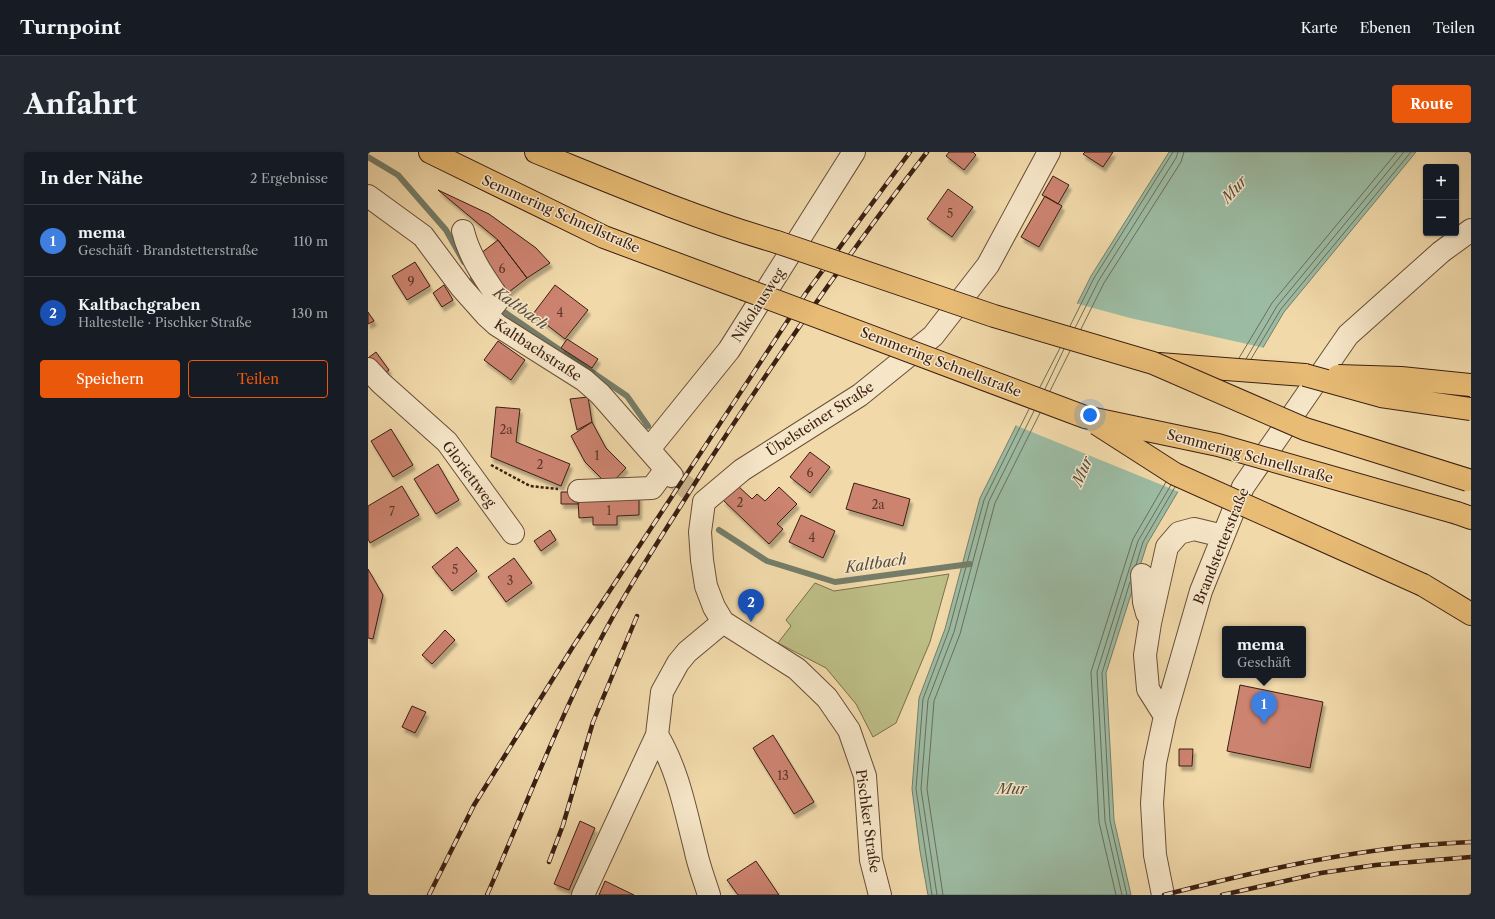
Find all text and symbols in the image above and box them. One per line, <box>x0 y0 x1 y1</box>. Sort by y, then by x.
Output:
text: Turnpoint <box>20 16 121 39</box>
text: Karte <box>1301 19 1338 37</box>
text: Ebenen <box>1360 19 1411 37</box>
text: Teilen <box>1433 19 1475 37</box>
button: Route <box>1392 85 1471 123</box>
text: Anfahrt <box>24 87 137 121</box>
map controls <box>1423 164 1459 236</box>
button: + <box>1423 164 1459 200</box>
text: In der Nähe <box>40 168 143 188</box>
text: 2 Ergebnisse <box>250 170 328 186</box>
street label: Semmering Schnellstraße <box>479 171 643 257</box>
water label: Mur <box>1216 171 1252 208</box>
button: − <box>1423 200 1459 236</box>
house number: 5 <box>947 206 953 221</box>
text: mema <box>78 223 126 242</box>
text: 1 <box>50 233 56 249</box>
text: 110 m <box>293 233 328 249</box>
text: Geschäft · Brandstetterstraße <box>78 242 258 258</box>
house number: 6 <box>498 261 506 276</box>
street label: Nikolausweg <box>727 264 789 345</box>
house number: 9 <box>407 274 415 289</box>
water label: Kaltbach <box>489 282 552 334</box>
text: Kaltbachgraben <box>78 295 201 314</box>
text: 2 <box>49 305 57 321</box>
text: 130 m <box>292 305 328 321</box>
house number: 4 <box>557 305 564 320</box>
text: Haltestelle · Pischker Straße <box>78 314 252 330</box>
street label: Kaltbachstraße <box>491 315 585 385</box>
street label: Semmering Schnellstraße <box>858 323 1024 401</box>
button: Speichern <box>40 360 180 398</box>
button: Teilen <box>188 360 328 398</box>
street label: Übelsteiner Straße <box>763 377 877 460</box>
your location <box>1080 405 1100 425</box>
house number: 2a <box>499 422 513 437</box>
street label: Semmering Schnellstraße <box>1165 425 1335 487</box>
street label: Gloriettweg <box>438 437 500 511</box>
house number: 1 <box>594 448 600 463</box>
water label: Mur <box>1067 452 1097 490</box>
house number: 2 <box>537 457 544 472</box>
house number: 6 <box>806 465 814 480</box>
street label: Brandstetterstraße <box>1189 485 1253 607</box>
house number: 2 <box>737 495 744 510</box>
house number: 2a <box>871 497 885 512</box>
house number: 1 <box>606 503 612 518</box>
house number: 7 <box>389 504 395 519</box>
house number: 4 <box>809 530 816 545</box>
water label: Kaltbach <box>843 549 908 577</box>
house number: 5 <box>452 562 458 577</box>
house number: 3 <box>507 573 513 588</box>
pin: 2 <box>738 589 764 622</box>
popup <box>1222 626 1306 678</box>
text: mema <box>1237 635 1284 654</box>
text: Geschäft <box>1237 654 1291 670</box>
pin: 1 <box>1251 691 1277 724</box>
house number: 13 <box>777 768 789 783</box>
street label: Pischker Straße <box>852 768 884 874</box>
water label: Mur <box>995 779 1028 798</box>

